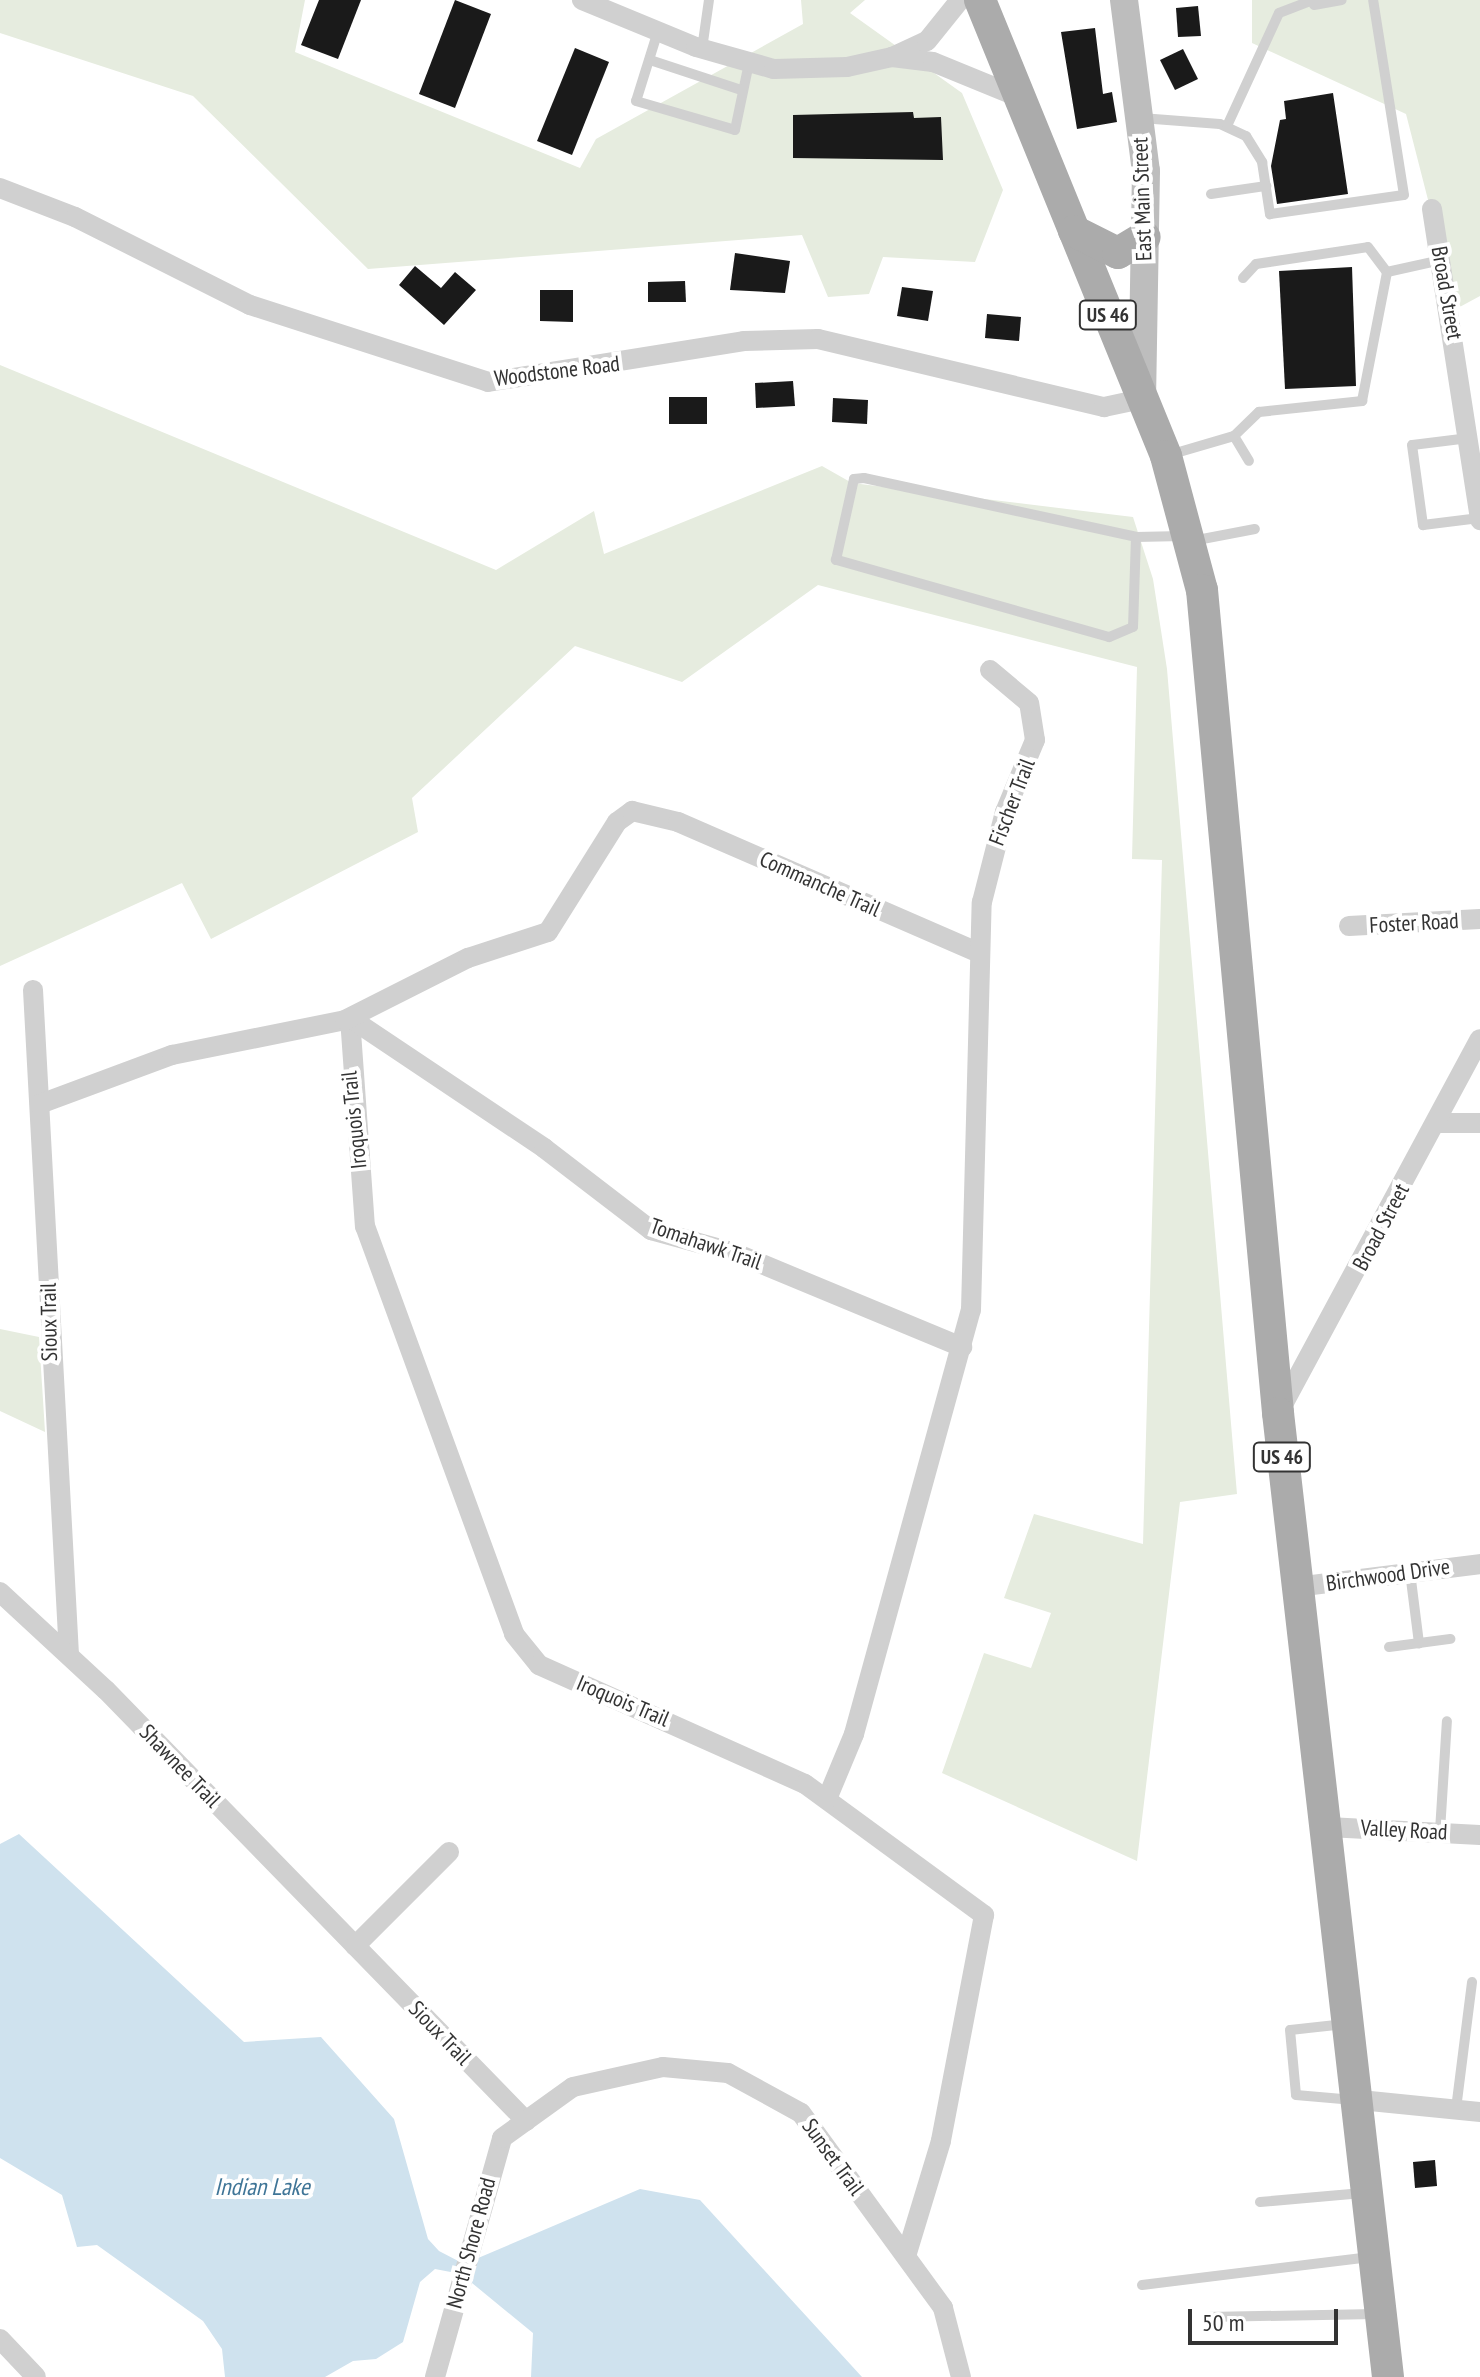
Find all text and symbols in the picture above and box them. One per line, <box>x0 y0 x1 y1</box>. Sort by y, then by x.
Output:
street label: East Main Street <box>1127 137 1157 261</box>
street label: Broad Street <box>1426 244 1468 342</box>
road number: US 46 <box>1078 299 1138 331</box>
street label: Woodstone Road <box>493 350 621 392</box>
street label: Fischer Trail <box>983 755 1041 849</box>
street label: Commanche Trail <box>755 845 885 923</box>
street label: Foster Road <box>1369 907 1459 939</box>
street label: Iroquois Trail <box>336 1070 372 1170</box>
street label: Broad Street <box>1347 1179 1415 1275</box>
street label: Tomahawk Trail <box>646 1212 766 1276</box>
street label: Sioux Trail <box>35 1282 63 1362</box>
road number: US 46 <box>1252 1441 1312 1473</box>
street label: Birchwood Drive <box>1324 1553 1452 1597</box>
street label: Iroquois Trail <box>572 1670 674 1732</box>
street label: Shawnee Trail <box>134 1719 226 1813</box>
street label: Valley Road <box>1360 1815 1448 1845</box>
street label: Sioux Trail <box>403 1995 477 2071</box>
street label: Sunset Trail <box>796 2113 870 2201</box>
water label: Indian Lake <box>214 2173 310 2201</box>
street label: North Shore Road <box>441 2175 501 2311</box>
scale bar <box>1192 2293 1342 2343</box>
text: 50 m <box>1202 2307 1244 2338</box>

